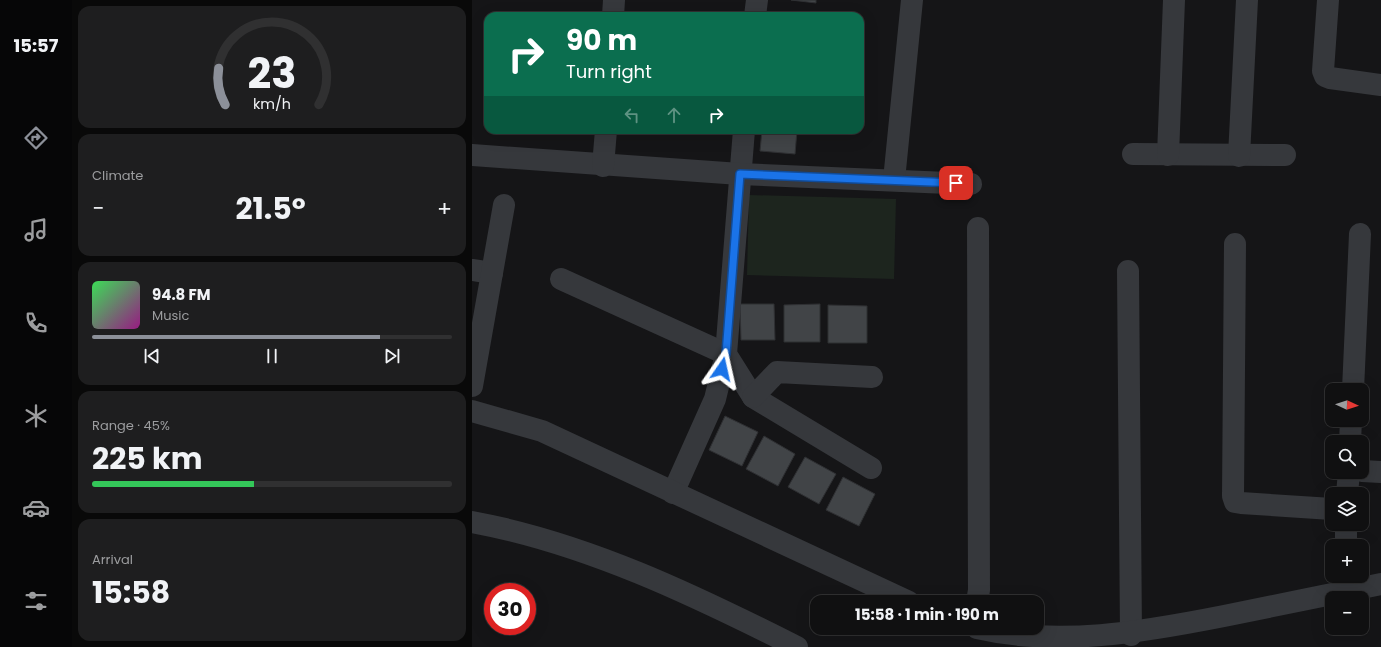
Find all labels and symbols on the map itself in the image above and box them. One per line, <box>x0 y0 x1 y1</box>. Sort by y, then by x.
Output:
pin <box>939 166 973 200</box>
position arrow <box>701 348 743 390</box>
north arrow <box>1325 383 1369 427</box>
speed limit sign: 30 <box>484 583 536 635</box>

